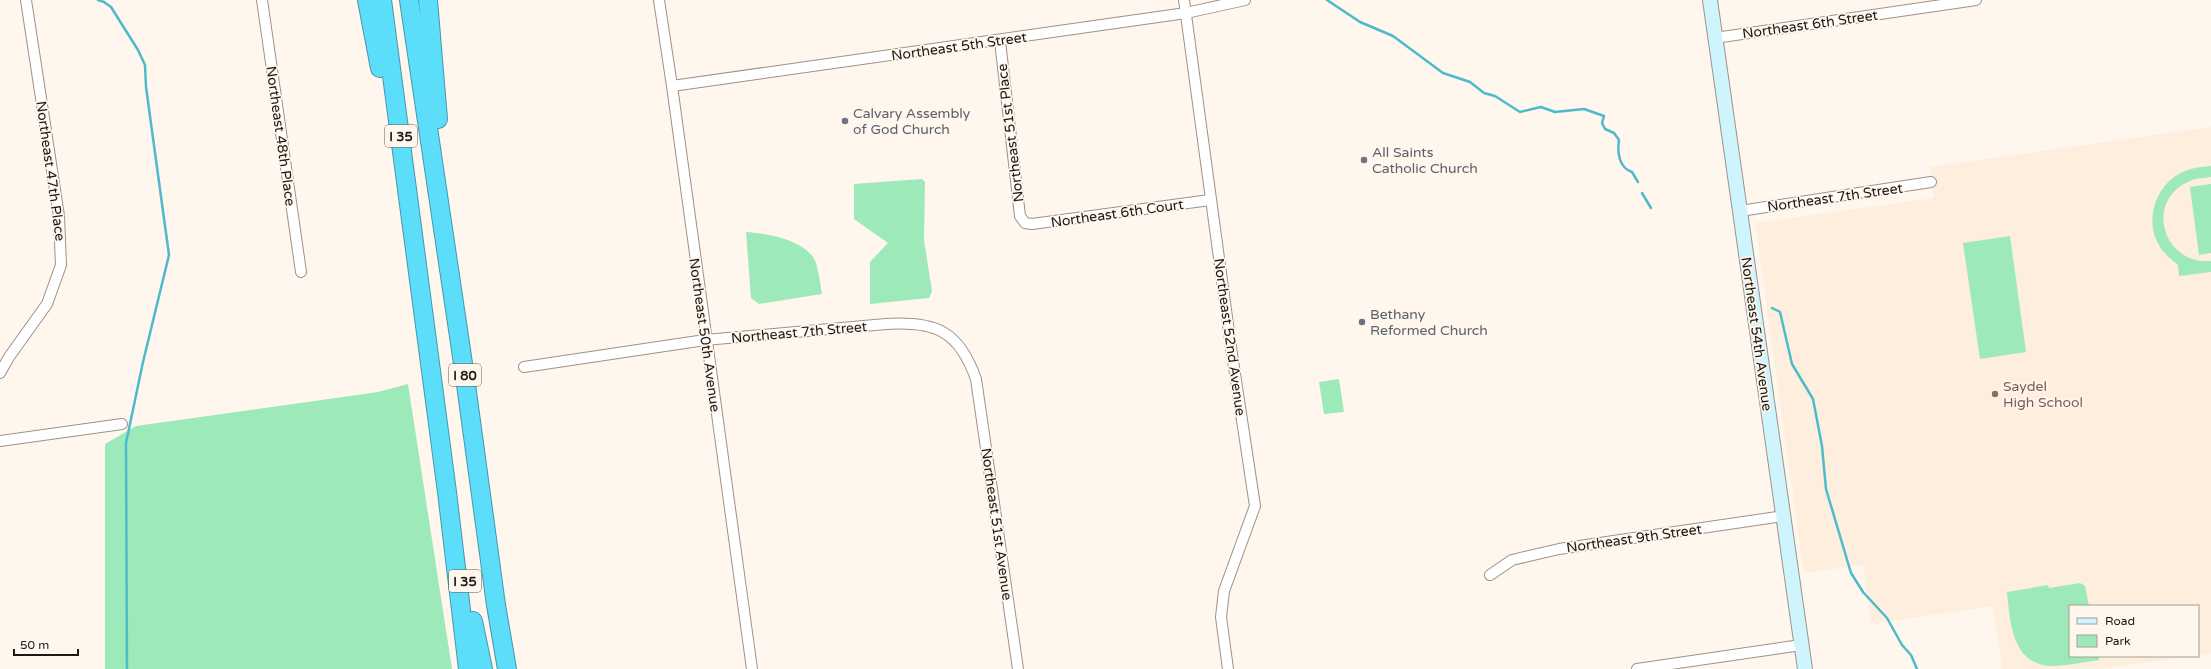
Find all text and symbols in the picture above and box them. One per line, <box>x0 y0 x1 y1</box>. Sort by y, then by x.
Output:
street label: Northeast 6th Street <box>1741 6 1880 42</box>
street label: Northeast 5th Street <box>890 28 1029 64</box>
street label: Northeast 51st Place <box>994 63 1027 203</box>
street label: Northeast 48th Place <box>262 65 299 207</box>
street label: Northeast 47th Place <box>32 100 69 242</box>
place label: Calvary Assembly of God Church <box>853 105 971 138</box>
marker: Calvary Assembly of God Church <box>840 116 850 126</box>
road number: I 35 <box>385 125 417 147</box>
place label: All Saints Catholic Church <box>1372 144 1478 177</box>
marker: All Saints Catholic Church <box>1359 155 1369 165</box>
street label: Northeast 7th Street <box>1766 179 1905 215</box>
street label: Northeast 6th Court <box>1050 196 1185 231</box>
street label: Northeast 54th Avenue <box>1737 256 1776 412</box>
street label: Northeast 50th Avenue <box>685 257 724 413</box>
street label: Northeast 52nd Avenue <box>1210 257 1249 417</box>
place label: Bethany Reformed Church <box>1370 306 1488 339</box>
marker: Bethany Reformed Church <box>1357 317 1367 327</box>
street label: Northeast 7th Street <box>730 318 868 347</box>
road number: I 80 <box>449 364 481 386</box>
place label: Saydel High School <box>2003 378 2083 411</box>
marker: Saydel High School <box>1990 389 2000 399</box>
street label: Northeast 51st Avenue <box>977 447 1016 601</box>
street label: Northeast 9th Street <box>1565 520 1704 556</box>
road number: I 35 <box>449 570 481 592</box>
legend <box>2069 605 2199 657</box>
text: Road <box>2105 614 2135 628</box>
scale bar <box>14 631 78 657</box>
text: Park <box>2105 634 2131 648</box>
text: 50 m <box>20 638 49 652</box>

